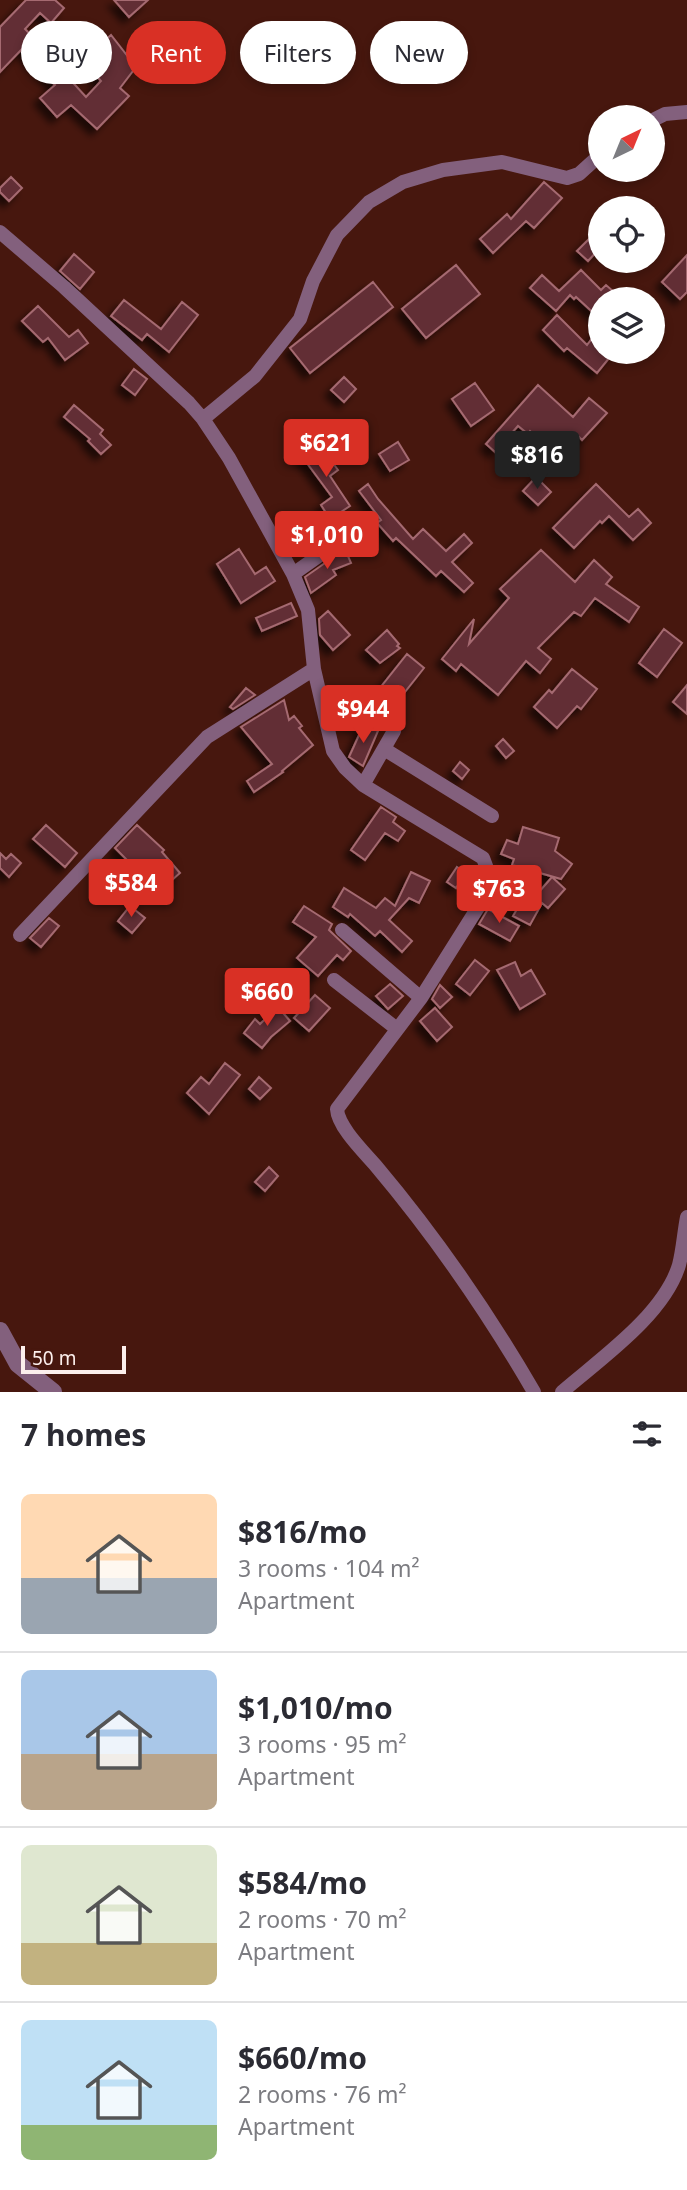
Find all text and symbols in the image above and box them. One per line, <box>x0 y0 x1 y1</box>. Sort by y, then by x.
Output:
chip: Buy <box>21 21 112 84</box>
chip: Rent <box>126 21 226 84</box>
chip: Filters <box>240 21 356 84</box>
chip: New <box>370 21 468 84</box>
north arrow <box>588 105 665 182</box>
map controls <box>588 105 665 364</box>
button: locate <box>588 196 665 273</box>
button: layers <box>588 287 665 364</box>
pin: $621 <box>285 420 367 479</box>
text: $621 <box>300 426 352 458</box>
pin: $816 <box>496 432 578 491</box>
text: $816 <box>511 438 563 470</box>
pin: $1,010 <box>270 512 384 571</box>
text: $1,010 <box>291 518 363 550</box>
pin: $944 <box>322 686 404 745</box>
text: $944 <box>337 692 389 724</box>
pin: $584 <box>90 860 172 919</box>
text: $584 <box>105 866 157 898</box>
pin: $763 <box>458 866 540 925</box>
text: $763 <box>473 872 525 904</box>
pin: $660 <box>226 968 308 1028</box>
text: $660 <box>241 975 293 1007</box>
scale bar <box>21 1343 126 1375</box>
text: 50 m <box>32 1345 76 1371</box>
text: 7 homes <box>21 1414 146 1455</box>
icon: filters <box>628 1415 666 1453</box>
text: $816/mo <box>238 1511 367 1552</box>
icon: home <box>77 1522 161 1606</box>
text: 3 rooms · 104 m² <box>238 1552 420 1584</box>
text: Apartment <box>238 1584 355 1616</box>
text: $1,010/mo <box>238 1687 393 1728</box>
icon: home <box>77 1698 161 1782</box>
text: 3 rooms · 95 m² <box>238 1728 407 1760</box>
text: Apartment <box>238 1760 355 1792</box>
text: $584/mo <box>238 1862 367 1903</box>
icon: home <box>77 1873 161 1957</box>
text: 2 rooms · 70 m² <box>238 1903 407 1935</box>
text: Apartment <box>238 1935 355 1967</box>
text: $660/mo <box>238 2037 367 2078</box>
icon: home <box>77 2048 161 2132</box>
text: 2 rooms · 76 m² <box>238 2078 407 2110</box>
text: Apartment <box>238 2110 355 2142</box>

